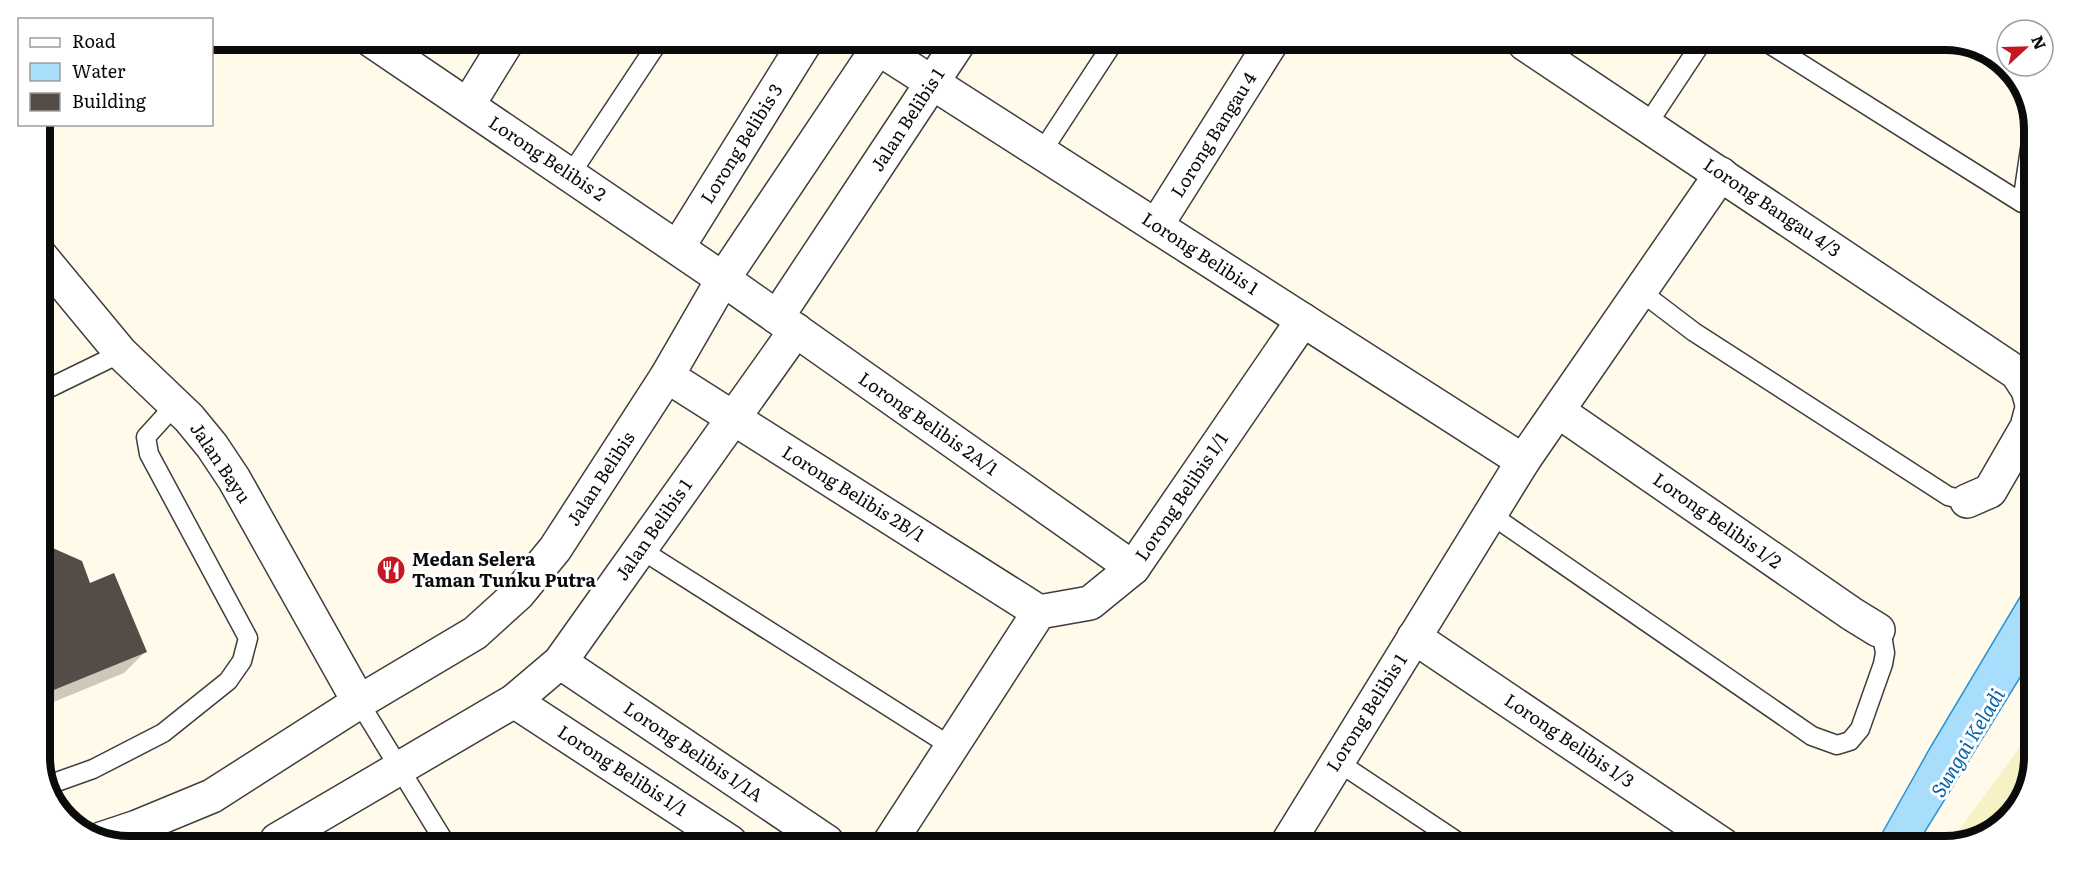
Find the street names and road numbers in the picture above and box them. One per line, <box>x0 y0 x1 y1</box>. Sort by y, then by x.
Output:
street label: Jalan Belibis 1 <box>863 62 950 176</box>
street label: Lorong Bangau 4 <box>1163 66 1262 202</box>
street label: Lorong Belibis 3 <box>693 78 789 209</box>
street label: Lorong Belibis 2 <box>484 108 612 207</box>
street label: Lorong Bangau 4/3 <box>1699 151 1847 263</box>
street label: Lorong Belibis 1 <box>1137 205 1265 301</box>
street label: Lorong Belibis 2A/1 <box>854 364 1004 481</box>
street label: Jalan Bayu <box>184 416 258 508</box>
street label: Jalan Belibis <box>559 426 640 531</box>
street label: Lorong Belibis 1/1 <box>1128 427 1234 566</box>
street label: Lorong Belibis 2B/1 <box>777 438 930 547</box>
street label: Lorong Belibis 1/2 <box>1648 465 1788 574</box>
street label: Jalan Belibis 1 <box>608 473 698 585</box>
street label: Lorong Belibis 1 <box>1319 648 1413 776</box>
street label: Lorong Belibis 1/3 <box>1499 686 1640 793</box>
street label: Lorong Belibis 1/1A <box>619 697 767 807</box>
street label: Lorong Belibis 1/1 <box>553 721 691 821</box>

